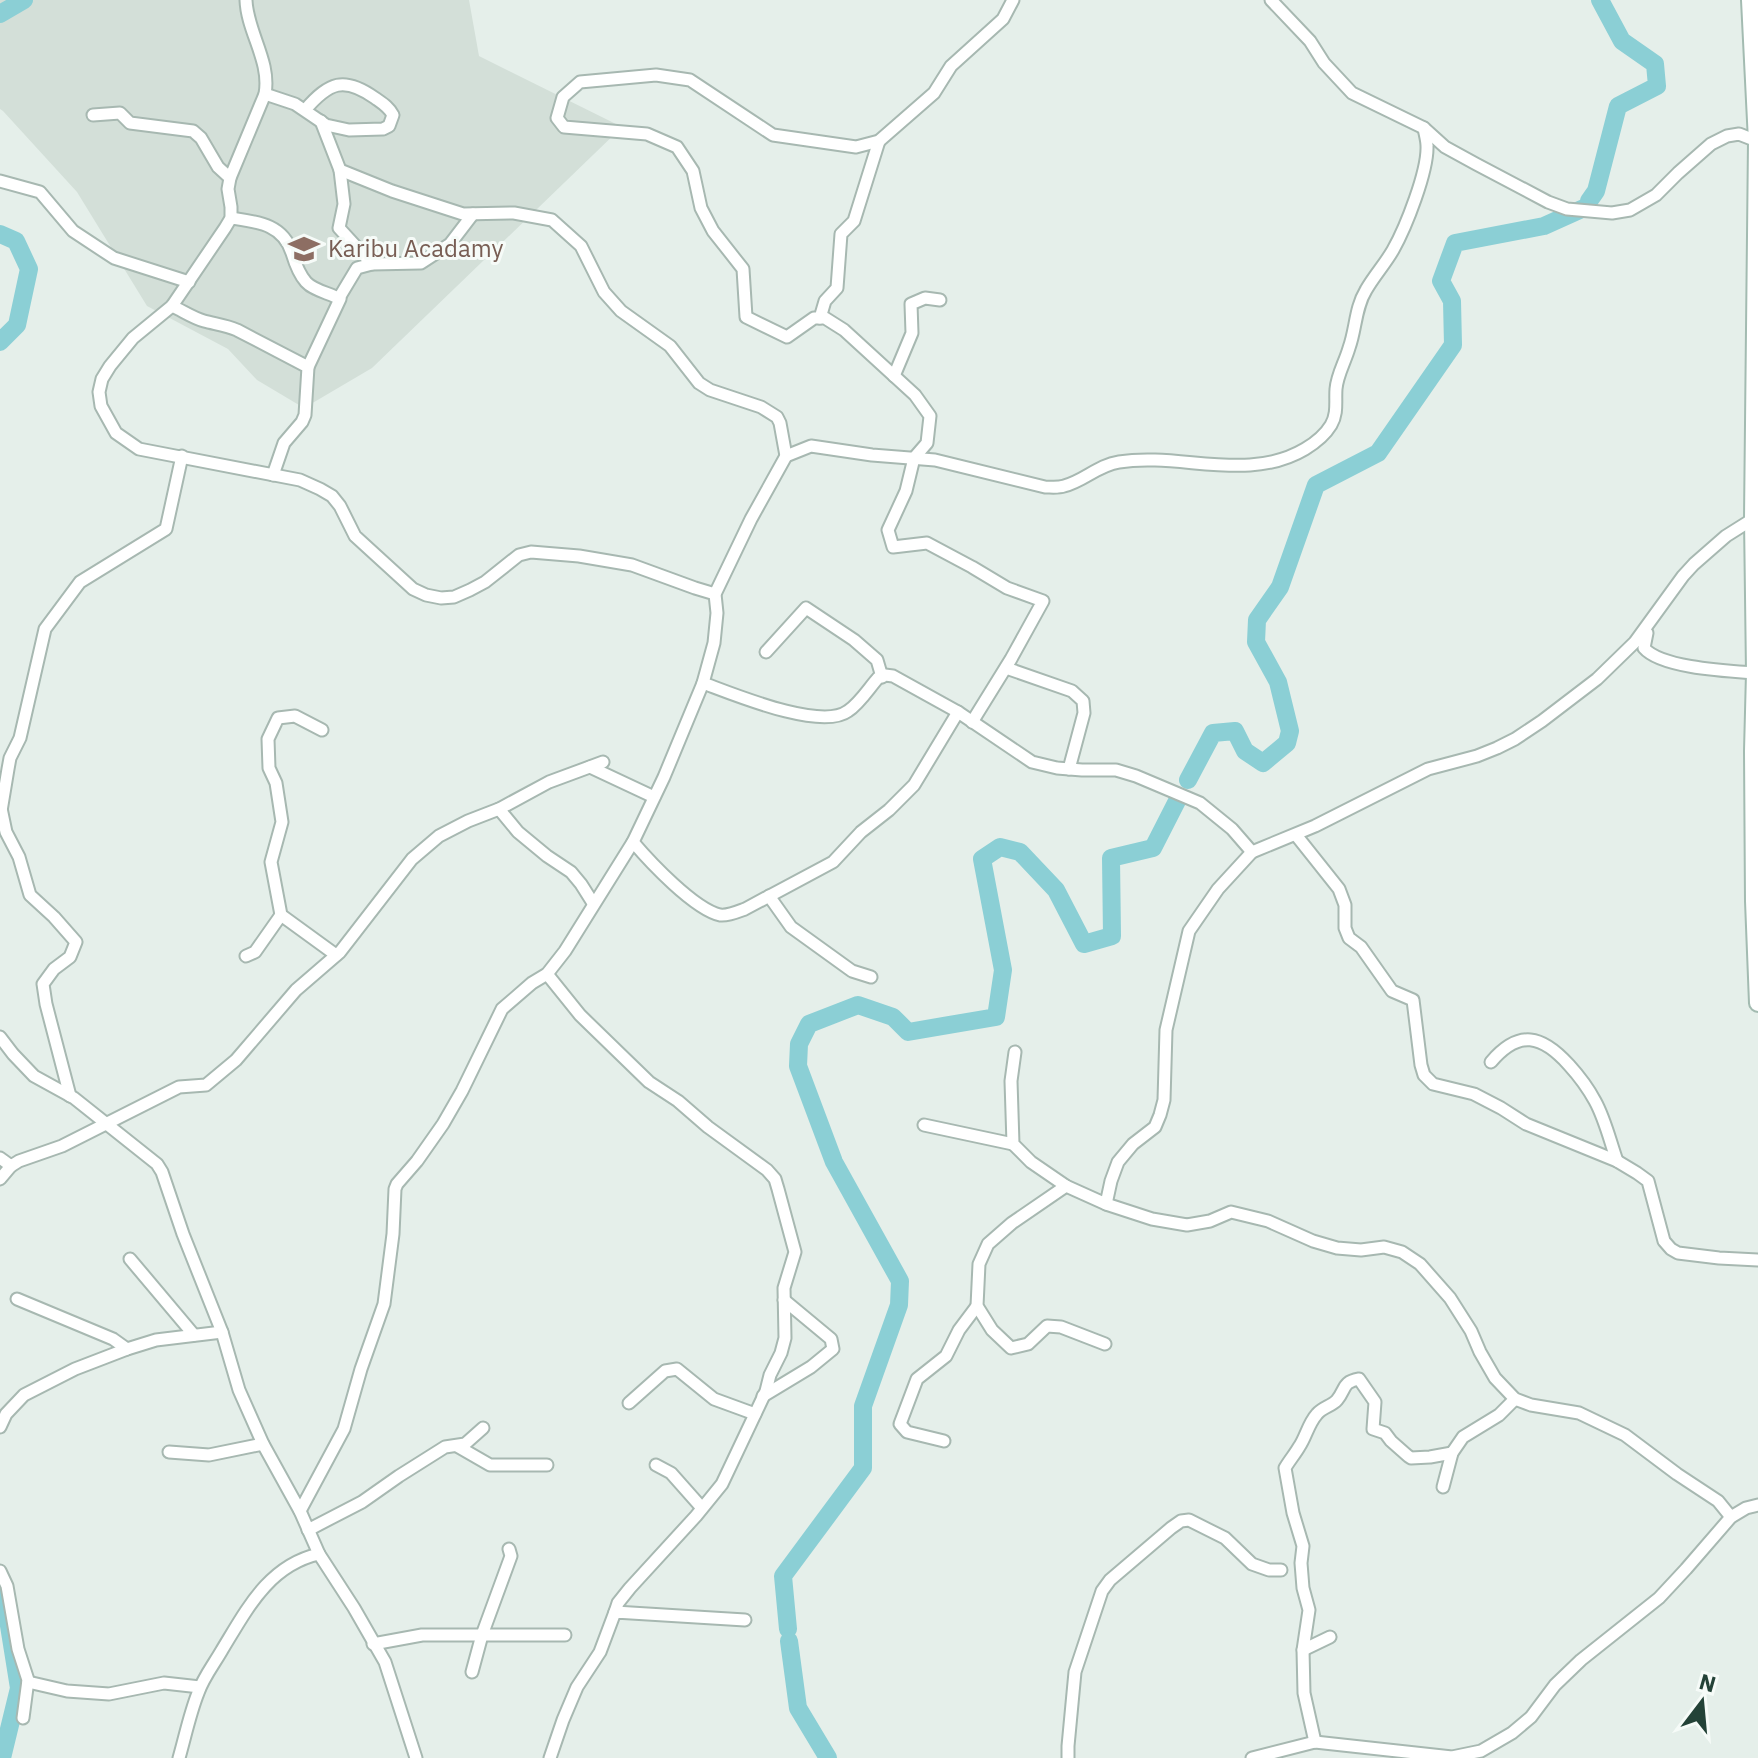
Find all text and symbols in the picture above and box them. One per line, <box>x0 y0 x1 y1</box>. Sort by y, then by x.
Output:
school or university icon: Karibu Acadamy <box>287 232 321 266</box>
place label: Karibu Acadamy <box>328 232 503 264</box>
north arrow <box>1662 1662 1742 1742</box>
text: N <box>1696 1666 1719 1698</box>

